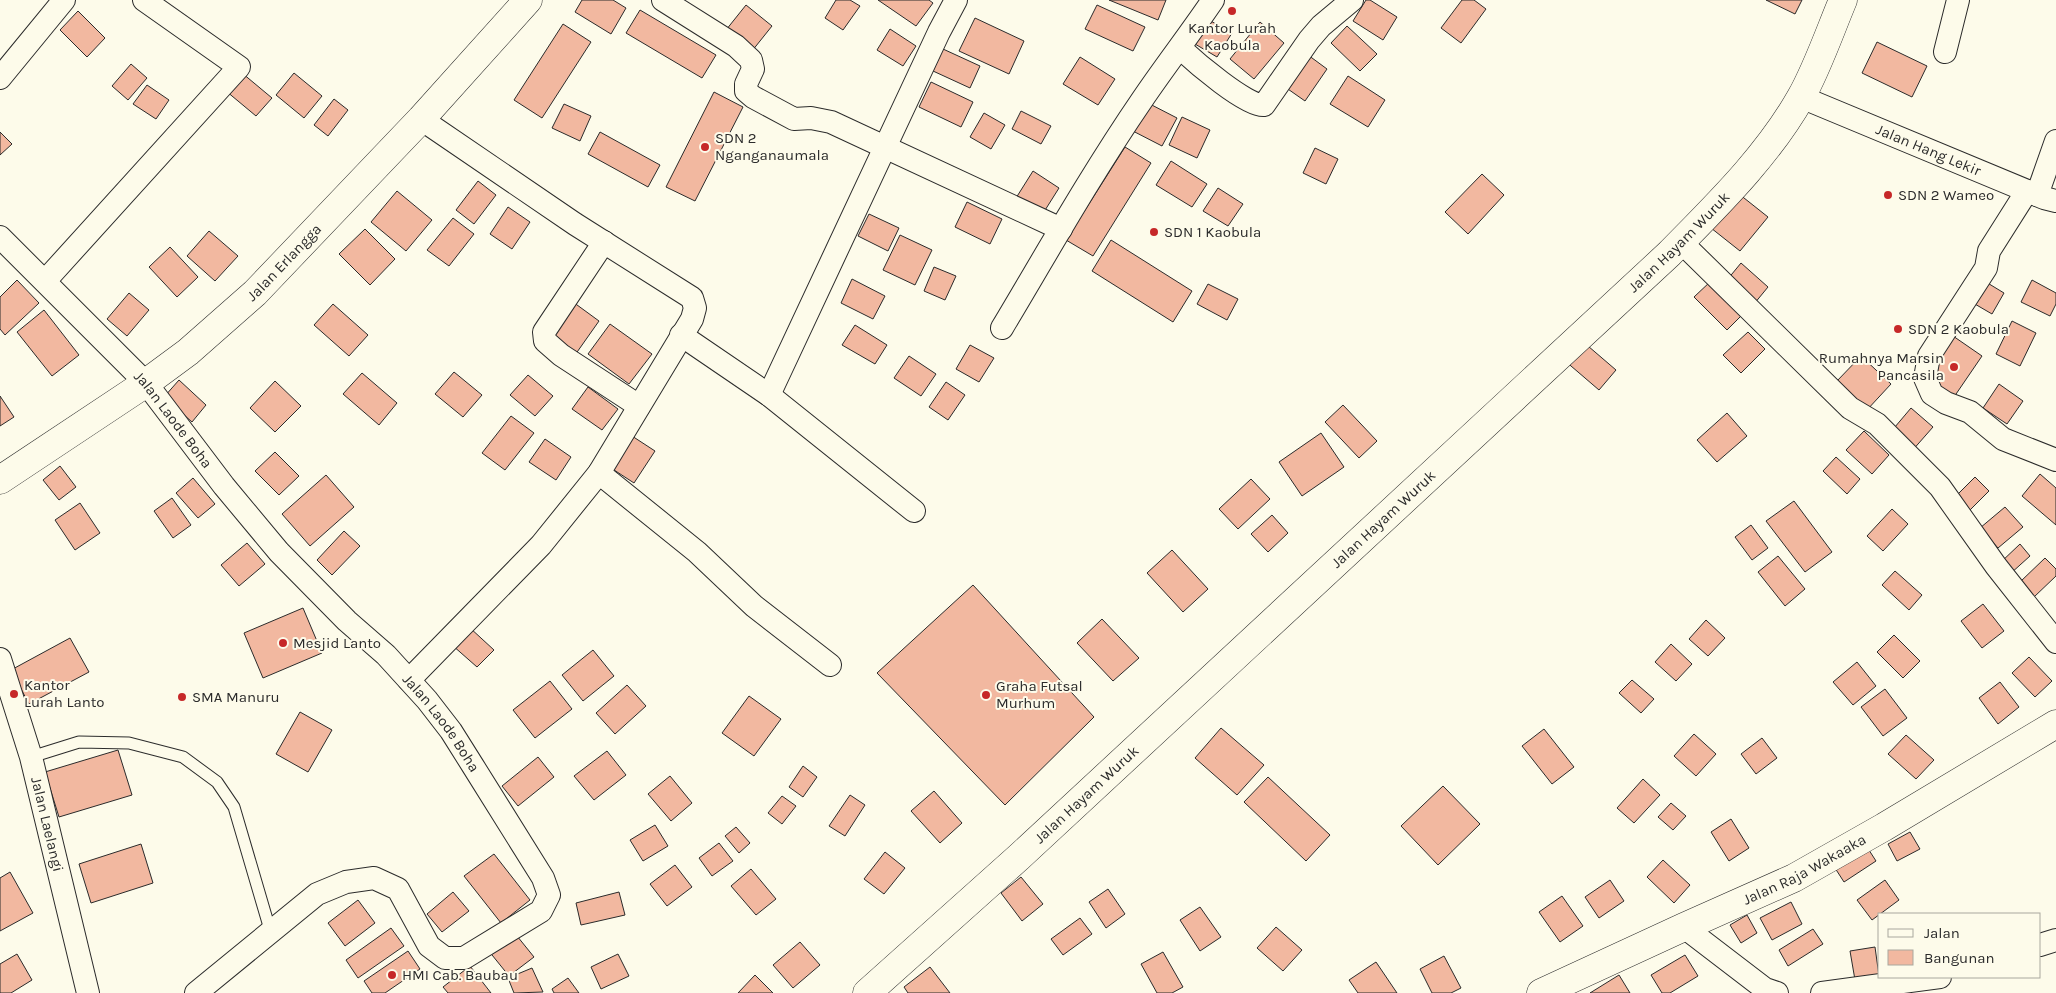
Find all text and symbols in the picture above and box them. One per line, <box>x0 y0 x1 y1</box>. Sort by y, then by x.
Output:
marker: Kantor Lurah Kaobula <box>1226 5 1238 17</box>
place label: Kantor Lurah Kaobula <box>1188 19 1276 54</box>
street label: Jalan Hang Lekir <box>1873 120 1984 180</box>
place label: SDN 2 Nganganaumala <box>715 129 829 164</box>
marker: SDN 2 Nganganaumala <box>699 141 711 153</box>
place label: SDN 2 Wameo <box>1898 186 1994 204</box>
street label: Jalan Hayam Wuruk <box>1624 188 1733 296</box>
marker: SDN 2 Wameo <box>1882 189 1894 201</box>
street label: Jalan Erlangga <box>243 220 325 305</box>
place label: SDN 1 Kaobula <box>1164 223 1261 241</box>
marker: SDN 1 Kaobula <box>1148 226 1160 238</box>
place label: SDN 2 Kaobula <box>1908 320 2009 338</box>
marker: SDN 2 Kaobula <box>1892 323 1904 335</box>
place label: Rumahnya Marsin Pancasila <box>1819 349 1944 384</box>
marker: Rumahnya Marsin Pancasila <box>1948 361 1960 373</box>
street label: Jalan Laode Boha <box>130 367 216 472</box>
street label: Jalan Hayam Wuruk <box>1328 466 1439 572</box>
place label: Mesjid Lanto <box>293 634 381 652</box>
marker: Mesjid Lanto <box>277 637 289 649</box>
street label: Jalan Laode Boha <box>399 670 483 775</box>
place label: Kantor Lurah Lanto <box>24 676 105 711</box>
place label: Graha Futsal Murhum <box>996 677 1083 712</box>
marker: Kantor Lurah Lanto <box>8 688 20 700</box>
place label: SMA Manuru <box>192 688 280 706</box>
marker: Graha Futsal Murhum <box>980 689 992 701</box>
marker: SMA Manuru <box>176 691 188 703</box>
street label: Jalan Hayam Wuruk <box>1031 742 1142 847</box>
street label: Jalan Laelangi <box>27 775 67 873</box>
street label: Jalan Raja Wakaaka <box>1740 830 1869 909</box>
legend <box>1878 913 2041 978</box>
text: Jalan <box>1924 924 1960 942</box>
text: Bangunan <box>1924 949 1995 967</box>
place label: HMI Cab. Baubau <box>402 966 518 984</box>
marker: HMI Cab. Baubau <box>386 969 398 981</box>

